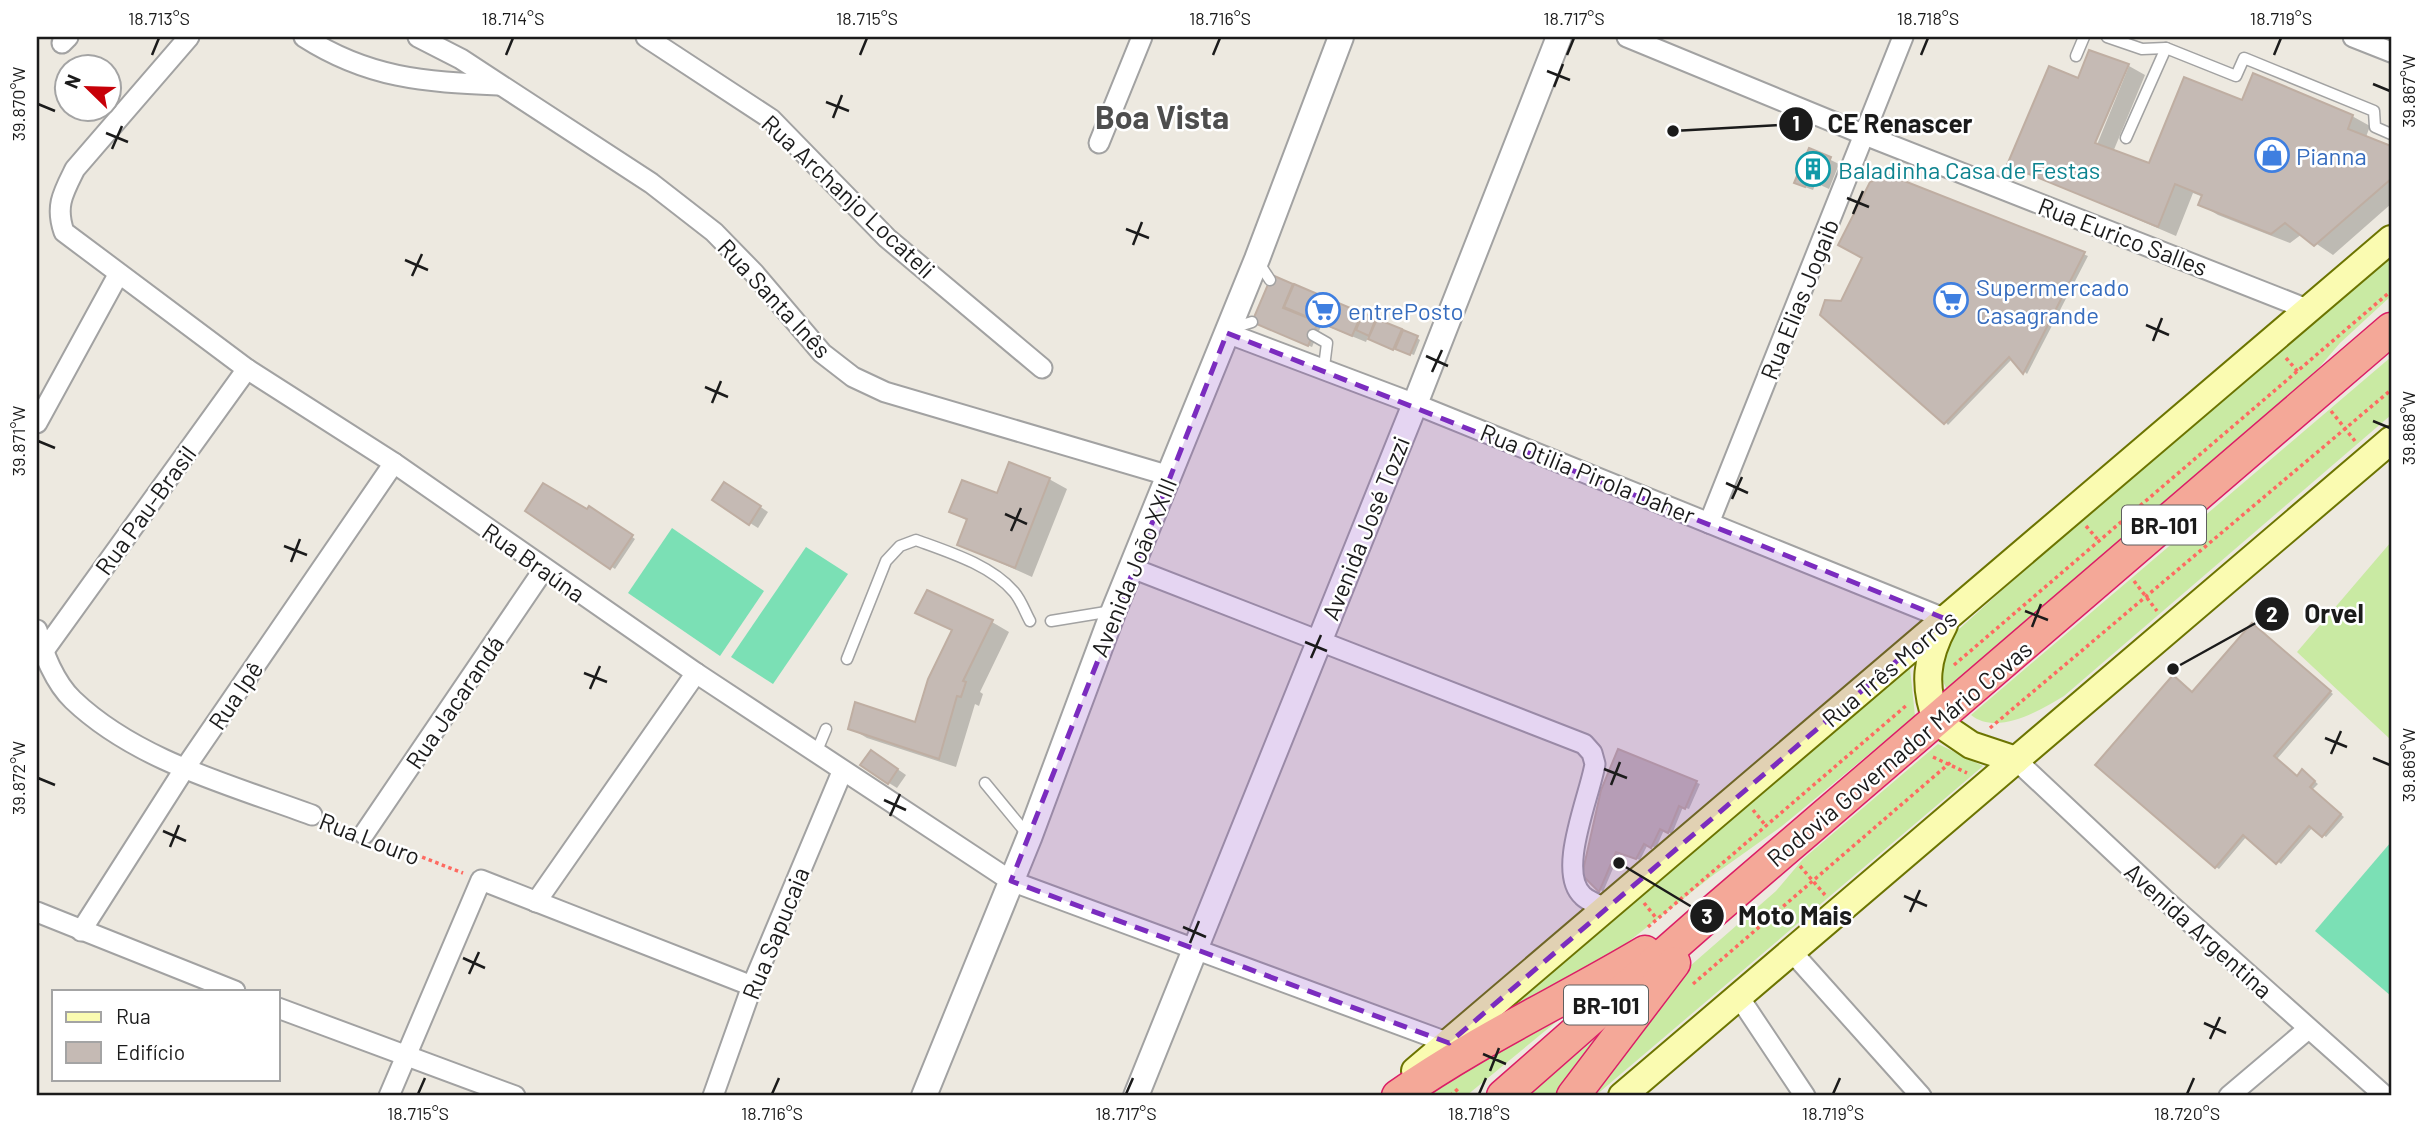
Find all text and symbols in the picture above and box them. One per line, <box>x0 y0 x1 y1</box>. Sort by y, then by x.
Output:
text: 18.713°S <box>128 7 190 29</box>
text: 18.714°S <box>482 7 544 29</box>
text: 18.715°S <box>836 7 898 29</box>
text: 18.716°S <box>1189 7 1251 29</box>
text: 18.717°S <box>1543 7 1605 29</box>
text: 18.718°S <box>1897 7 1959 29</box>
text: 18.719°S <box>2250 7 2312 29</box>
north arrow <box>52 52 122 122</box>
text: 39.867°W <box>2397 54 2419 128</box>
text: 39.870°W <box>7 67 29 141</box>
text: N <box>59 71 85 91</box>
district label: Boa Vista <box>1095 97 1229 135</box>
callout: CE Renascer <box>1778 101 1987 148</box>
text: CE Renascer <box>1827 107 1973 138</box>
street label: Rua Archanjo Locateli <box>756 108 942 284</box>
text: 1 <box>1792 110 1800 135</box>
shop icon: Pianna <box>2253 136 2291 174</box>
place label: Pianna <box>2296 141 2367 170</box>
building icon: Baladinha Casa de Festas <box>1794 150 1832 188</box>
place label: Baladinha Casa de Festas <box>1838 155 2100 184</box>
street label: Rua Eurico Salles <box>2034 190 2212 282</box>
street label: Rua Elias Jogaib <box>1754 214 1844 384</box>
street label: Rua Santa Inês <box>712 232 838 364</box>
place label: Supermercado Casagrande <box>1976 272 2130 329</box>
supermarket icon: Supermercado Casagrande <box>1932 281 1970 319</box>
supermarket icon: entrePosto <box>1304 291 1342 329</box>
place label: entrePosto <box>1348 296 1464 325</box>
text: 39.868°W <box>2397 391 2419 465</box>
text: 39.871°W <box>7 406 29 476</box>
street label: Rua Otilia Pirola Daher <box>1476 417 1700 529</box>
street label: Avenida José Tozzi <box>1315 432 1415 624</box>
street label: Rua Pau-Brasil <box>88 440 202 580</box>
street label: Avenida João XXIII <box>1084 473 1182 661</box>
road number: BR-101 <box>2122 505 2206 544</box>
street label: Rua Braúna <box>477 516 591 608</box>
callout: Orvel <box>2255 591 2377 638</box>
text: Orvel <box>2304 597 2364 628</box>
text: 2 <box>2266 601 2278 626</box>
street label: Rua Três Morros <box>1816 603 1962 733</box>
street label: Rua Jacarandá <box>399 630 509 774</box>
street label: Rodovia Governador Mário Covas <box>1761 634 2037 872</box>
street label: Rua Ipê <box>202 655 268 735</box>
text: 39.869°W <box>2397 728 2419 802</box>
text: 39.872°W <box>7 741 29 815</box>
street label: Rua Louro <box>315 805 425 871</box>
street label: Avenida Argentina <box>2119 856 2279 1004</box>
street label: Rua Sapucaia <box>735 863 815 1003</box>
callout: Moto Mais <box>1689 893 1866 940</box>
text: Moto Mais <box>1738 899 1852 930</box>
text: 3 <box>1701 903 1713 928</box>
road number: BR-101 <box>1564 986 1648 1024</box>
legend <box>52 990 280 1080</box>
text: Rua <box>116 1003 151 1028</box>
text: Edifício <box>116 1039 185 1064</box>
text: 18.715°S <box>387 1102 449 1124</box>
text: 18.716°S <box>741 1102 803 1124</box>
text: 18.717°S <box>1095 1102 1157 1124</box>
text: 18.718°S <box>1448 1102 1510 1124</box>
text: 18.719°S <box>1802 1102 1864 1124</box>
text: 18.720°S <box>2154 1102 2220 1124</box>

